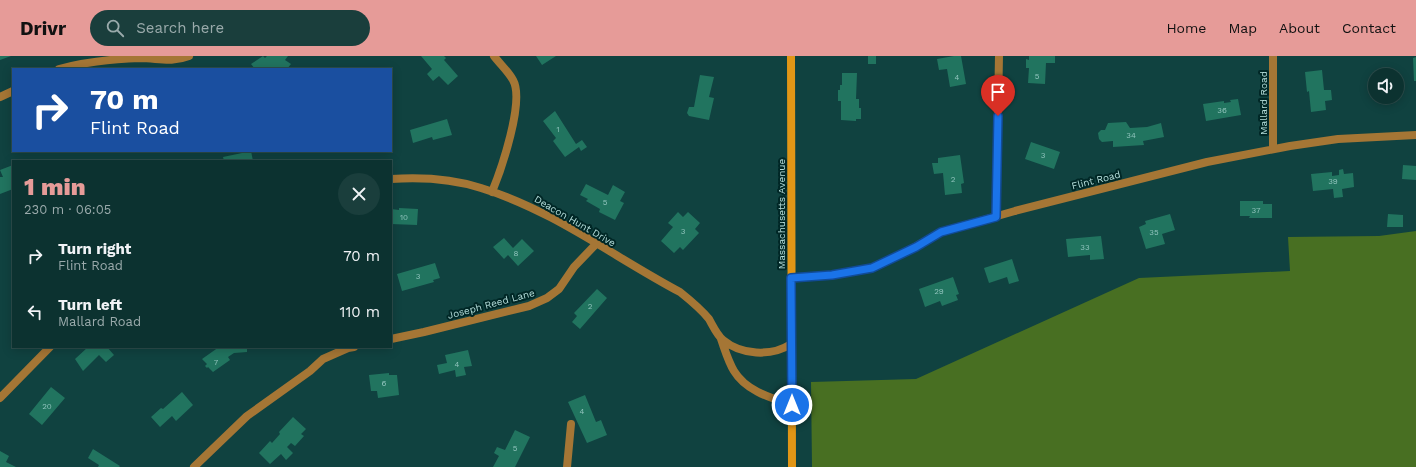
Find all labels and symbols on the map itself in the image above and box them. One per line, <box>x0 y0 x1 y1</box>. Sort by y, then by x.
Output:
street label: Mallard Road <box>1258 71 1269 135</box>
house number: 5 <box>1035 72 1040 81</box>
house number: 4 <box>955 73 960 82</box>
pin <box>981 75 1015 116</box>
house number: 36 <box>1217 106 1227 115</box>
house number: 1 <box>556 125 560 134</box>
house number: 34 <box>1126 131 1136 140</box>
house number: 3 <box>1041 151 1046 160</box>
street label: Massachusetts Avenue <box>776 158 787 269</box>
street label: Flint Road <box>1070 169 1122 191</box>
house number: 2 <box>951 175 956 184</box>
house number: 39 <box>1328 177 1338 186</box>
street label: Deacon Hunt Drive <box>532 193 618 249</box>
house number: 5 <box>603 198 608 207</box>
house number: 37 <box>1252 206 1261 215</box>
house number: 10 <box>400 213 408 222</box>
house number: 3 <box>681 227 686 236</box>
house number: 35 <box>1149 228 1159 237</box>
house number: 33 <box>1080 243 1090 252</box>
house number: 8 <box>514 249 519 258</box>
house number: 3 <box>416 272 421 281</box>
street label: Joseph Reed Lane <box>446 287 536 321</box>
house number: 29 <box>934 287 944 296</box>
house number: 2 <box>588 302 593 311</box>
house number: 7 <box>214 358 219 367</box>
house number: 4 <box>455 360 460 369</box>
house number: 6 <box>382 379 387 388</box>
position arrow <box>771 384 813 426</box>
house number: 20 <box>42 402 52 411</box>
house number: 4 <box>580 407 585 416</box>
house number: 5 <box>513 444 518 453</box>

